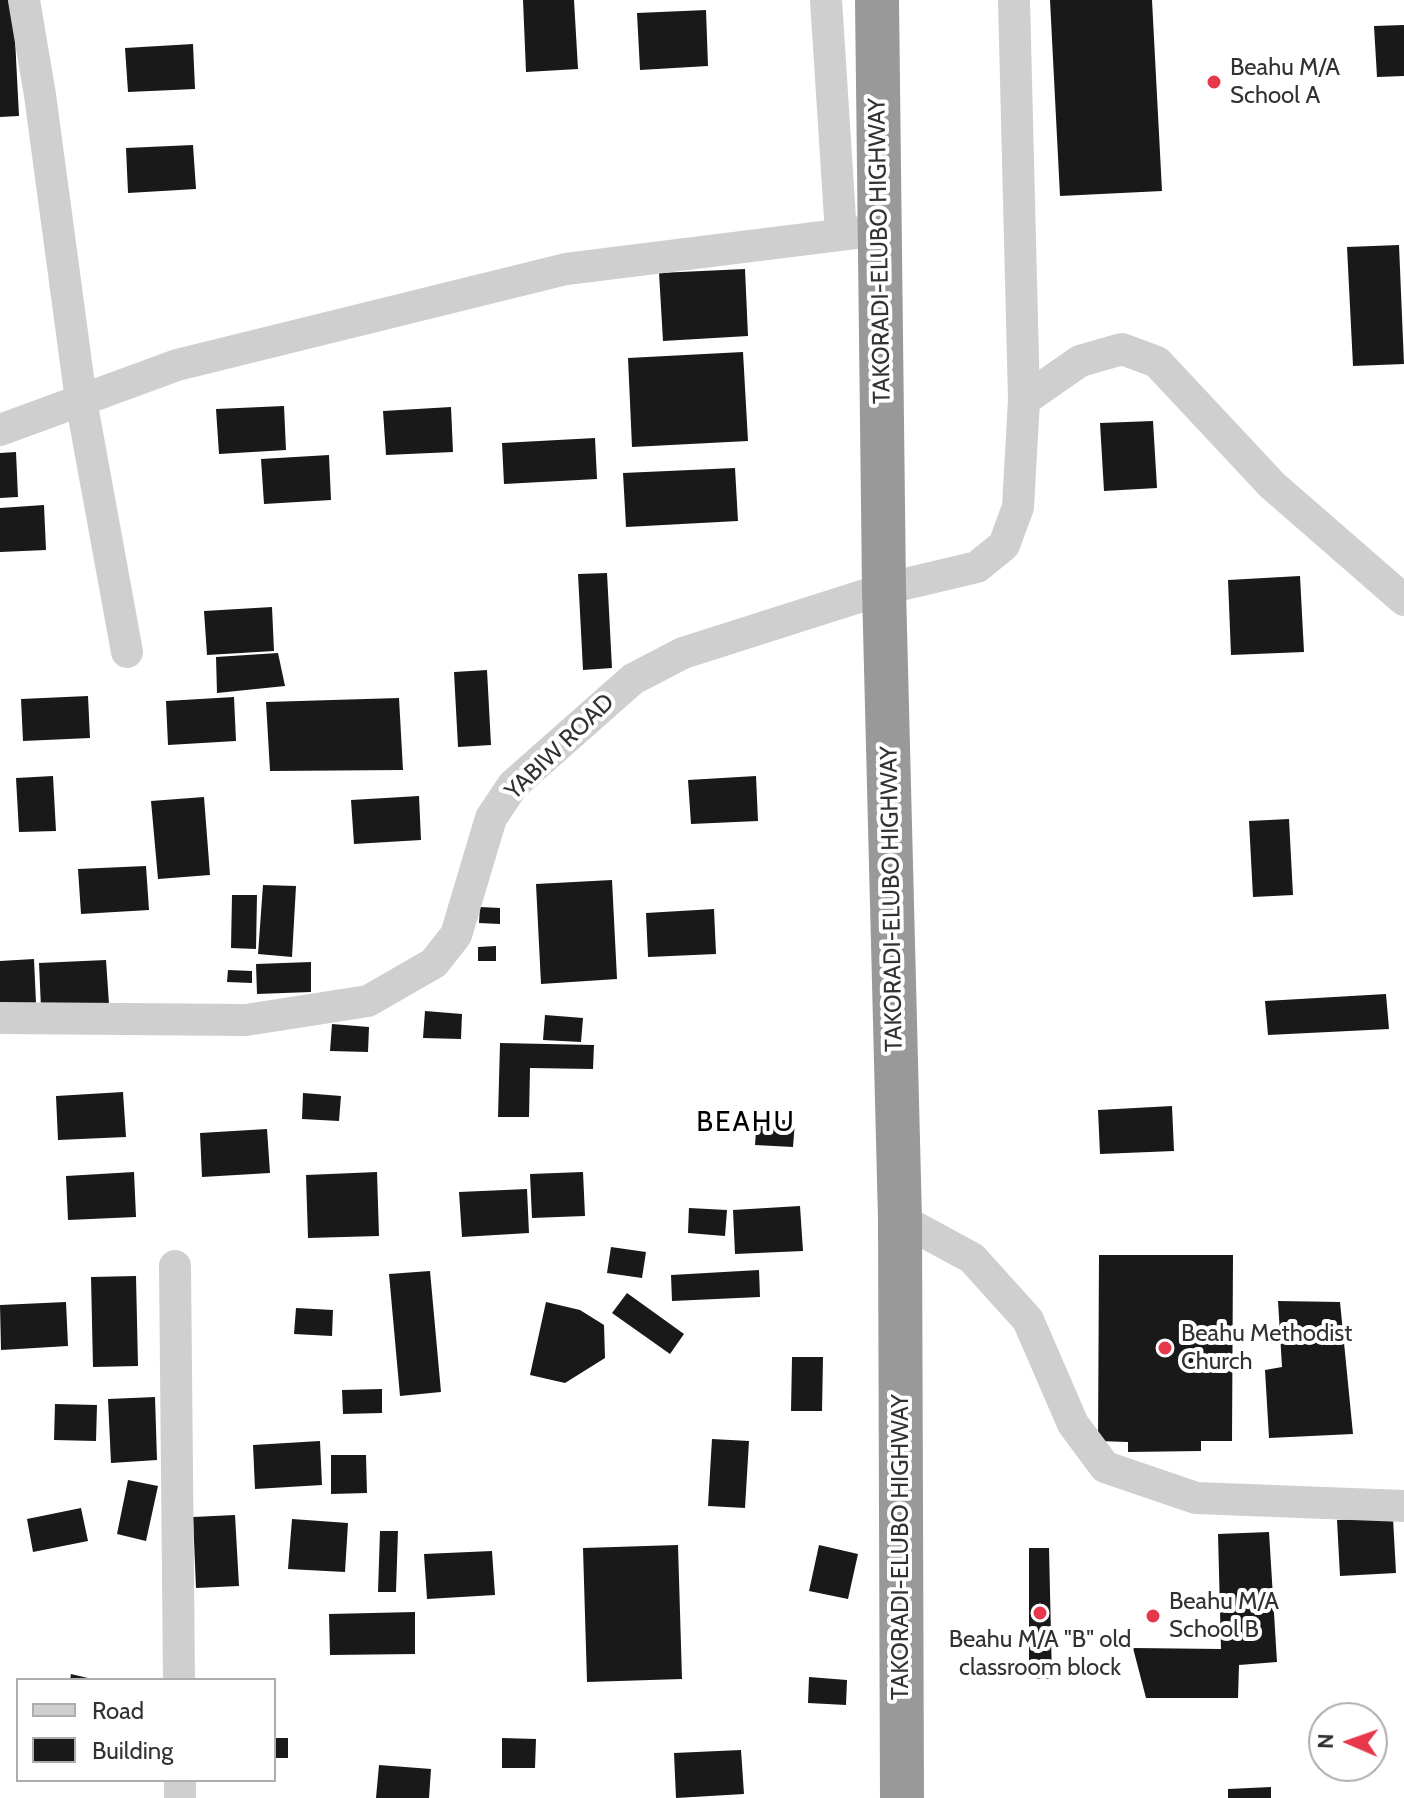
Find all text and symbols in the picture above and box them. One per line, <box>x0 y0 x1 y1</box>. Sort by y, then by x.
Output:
place label: Beahu M/A School A <box>1230 54 1340 110</box>
marker: Beahu M/A School A <box>1205 73 1223 91</box>
street label: TAKORADI-ELUBO HIGHWAY <box>863 98 897 404</box>
street label: YABIW ROAD <box>500 688 620 806</box>
street label: TAKORADI-ELUBO HIGHWAY <box>875 746 909 1052</box>
district label: BEAHU <box>696 1106 796 1140</box>
place label: Beahu Methodist Church <box>1181 1320 1352 1376</box>
marker: Beahu Methodist Church <box>1156 1339 1174 1357</box>
street label: TAKORADI-ELUBO HIGHWAY <box>887 1394 915 1700</box>
place label: Beahu M/A School B <box>1169 1588 1279 1644</box>
marker: Beahu M/A "B" old classroom block <box>1031 1604 1049 1622</box>
marker: Beahu M/A School B <box>1144 1607 1162 1625</box>
place label: Beahu M/A "B" old classroom block <box>949 1626 1131 1682</box>
legend <box>16 1678 276 1782</box>
text: Road <box>92 1696 144 1725</box>
north arrow <box>1308 1702 1388 1782</box>
text: N <box>1312 1733 1339 1749</box>
text: Building <box>92 1736 173 1765</box>

